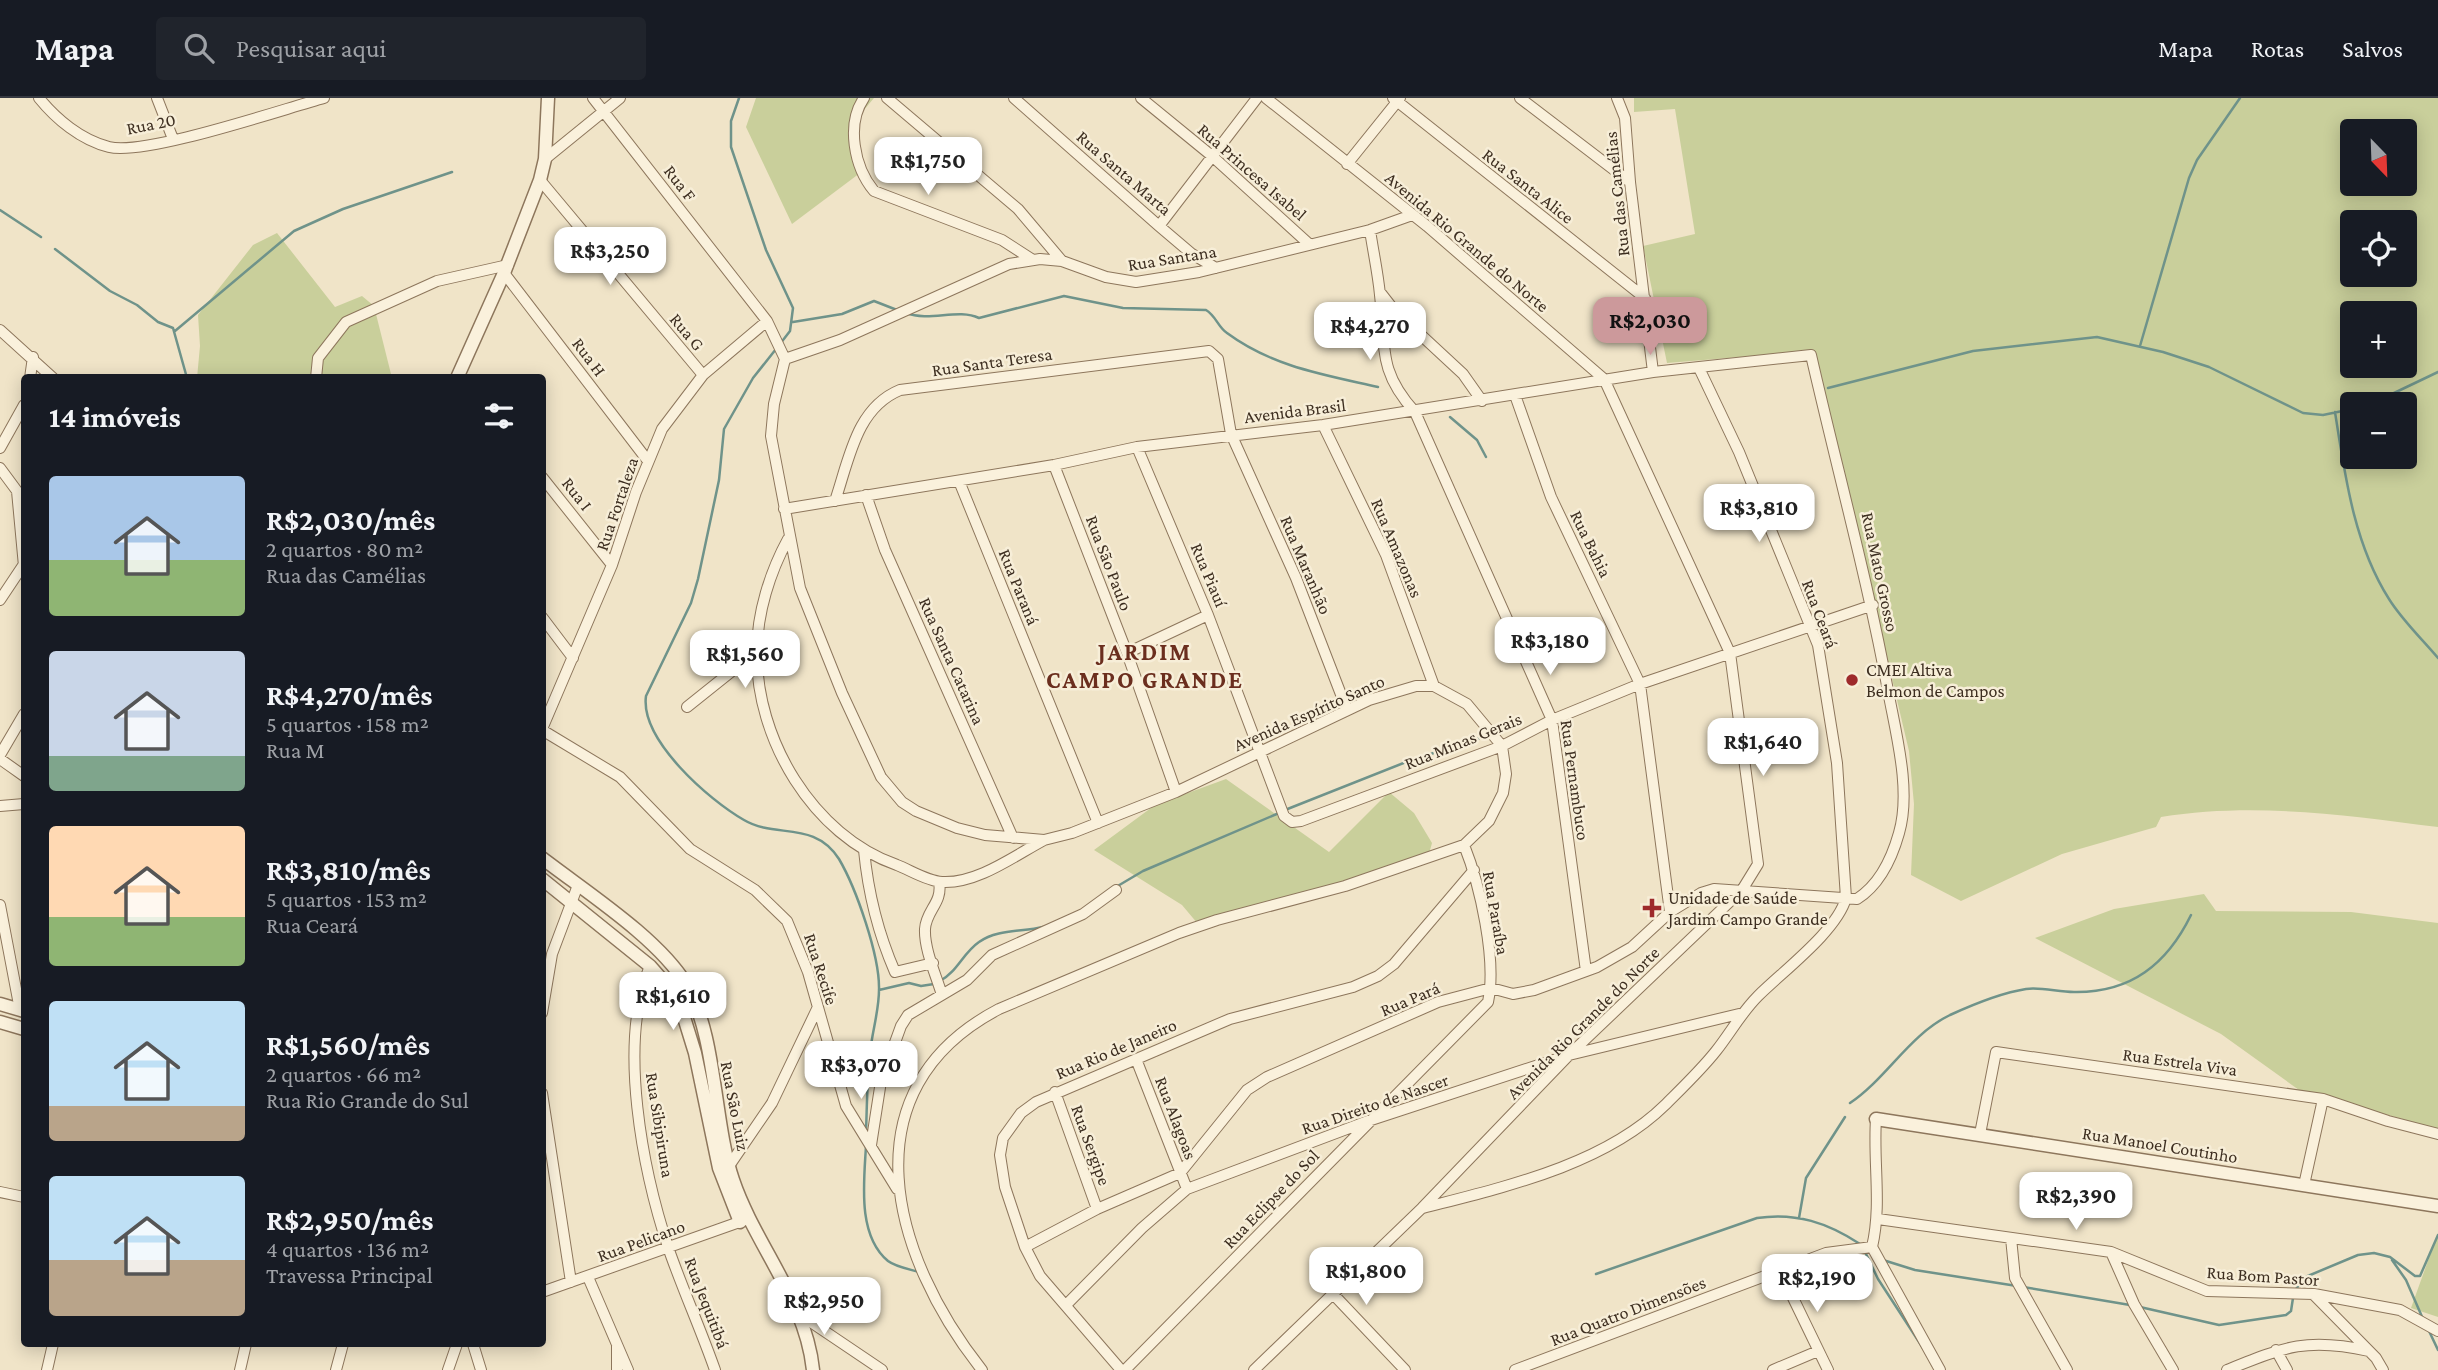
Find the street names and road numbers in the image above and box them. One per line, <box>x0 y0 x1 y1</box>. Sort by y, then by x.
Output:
street label: Rua 20 <box>125 109 177 139</box>
street label: Rua Princesa Isabel <box>1194 119 1311 225</box>
street label: Rua Santa Marta <box>1073 126 1175 220</box>
street label: Rua das Camélias <box>1601 131 1633 257</box>
street label: Rua Santa Alice <box>1479 144 1578 228</box>
street label: Rua F <box>660 161 700 205</box>
street label: Avenida Rio Grande do Norte <box>1381 168 1553 316</box>
street label: Rua Santana <box>1126 241 1218 275</box>
street label: Rua G <box>666 309 708 355</box>
street label: Rua H <box>568 334 610 380</box>
street label: Rua Santa Teresa <box>931 344 1053 380</box>
street label: Avenida Brasil <box>1243 395 1347 427</box>
street label: Rua Fortaleza <box>592 455 642 553</box>
street label: Rua I <box>558 473 596 515</box>
street label: Rua Amazonas <box>1367 495 1427 601</box>
street label: Rua Bahia <box>1566 507 1616 581</box>
street label: Rua Mato Grosso <box>1858 510 1902 634</box>
street label: Rua São Paulo <box>1082 513 1136 613</box>
street label: Rua Maranhão <box>1276 513 1336 617</box>
street label: Rua Piauí <box>1187 540 1232 611</box>
street label: Rua Paraná <box>995 546 1043 628</box>
street label: Rua Ceará <box>1798 577 1842 651</box>
street label: Rua Santa Catarina <box>915 594 989 728</box>
street label: Avenida Espírito Santo <box>1231 671 1388 755</box>
street label: Rua Minas Gerais <box>1402 708 1524 774</box>
street label: Rua Pernambuco <box>1557 718 1593 842</box>
street label: Rua Paraíba <box>1479 870 1513 956</box>
street label: Rua Recife <box>800 931 842 1007</box>
street label: Avenida Rio Grande do Norte <box>1503 943 1663 1103</box>
street label: Rua Pará <box>1377 978 1443 1020</box>
street label: Rua Rio de Janeiro <box>1052 1014 1180 1084</box>
street label: Rua Estrela Viva <box>2121 1044 2239 1080</box>
street label: Rua São Luiz <box>717 1060 754 1153</box>
street label: Rua Direito de Nascer <box>1299 1069 1452 1139</box>
street label: Rua Sibipiruna <box>642 1071 678 1179</box>
street label: Rua Alagoas <box>1151 1074 1201 1162</box>
street label: Rua Sergipe <box>1067 1102 1115 1188</box>
street label: Rua Manoel Coutinho <box>2081 1123 2239 1167</box>
street label: Rua Eclipse do Sol <box>1219 1145 1323 1252</box>
street label: Rua Pelicano <box>595 1216 687 1266</box>
street label: Rua Jequitibá <box>680 1255 734 1351</box>
street label: Rua Bom Pastor <box>2206 1262 2321 1290</box>
street label: Rua Quatro Dimensões <box>1547 1272 1709 1350</box>

